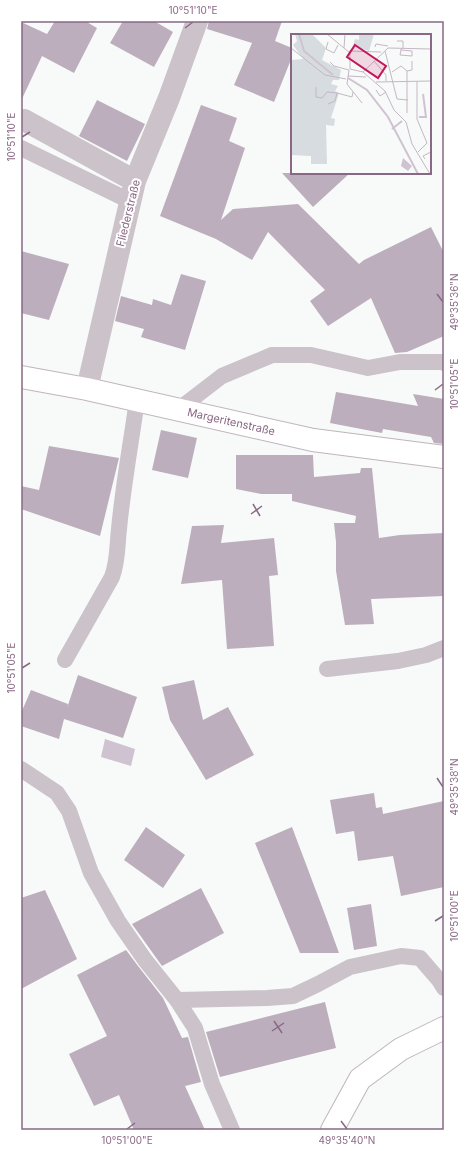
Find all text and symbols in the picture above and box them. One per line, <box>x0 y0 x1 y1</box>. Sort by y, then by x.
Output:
text: 10°51'10"E <box>168 4 218 16</box>
inset map <box>291 34 431 174</box>
text: 10°51'10"E <box>5 112 17 162</box>
street label: Fliederstraße <box>113 178 143 248</box>
text: 49°35'36"N <box>448 273 460 331</box>
text: 10°51'05"E <box>448 358 460 410</box>
street label: Margeritenstraße <box>186 405 277 438</box>
text: 10°51'05"E <box>5 642 17 694</box>
text: 49°35'38"N <box>448 758 460 816</box>
text: 10°51'00"E <box>448 890 460 942</box>
text: 10°51'00"E <box>101 1134 153 1146</box>
text: 49°35'40"N <box>319 1134 375 1146</box>

